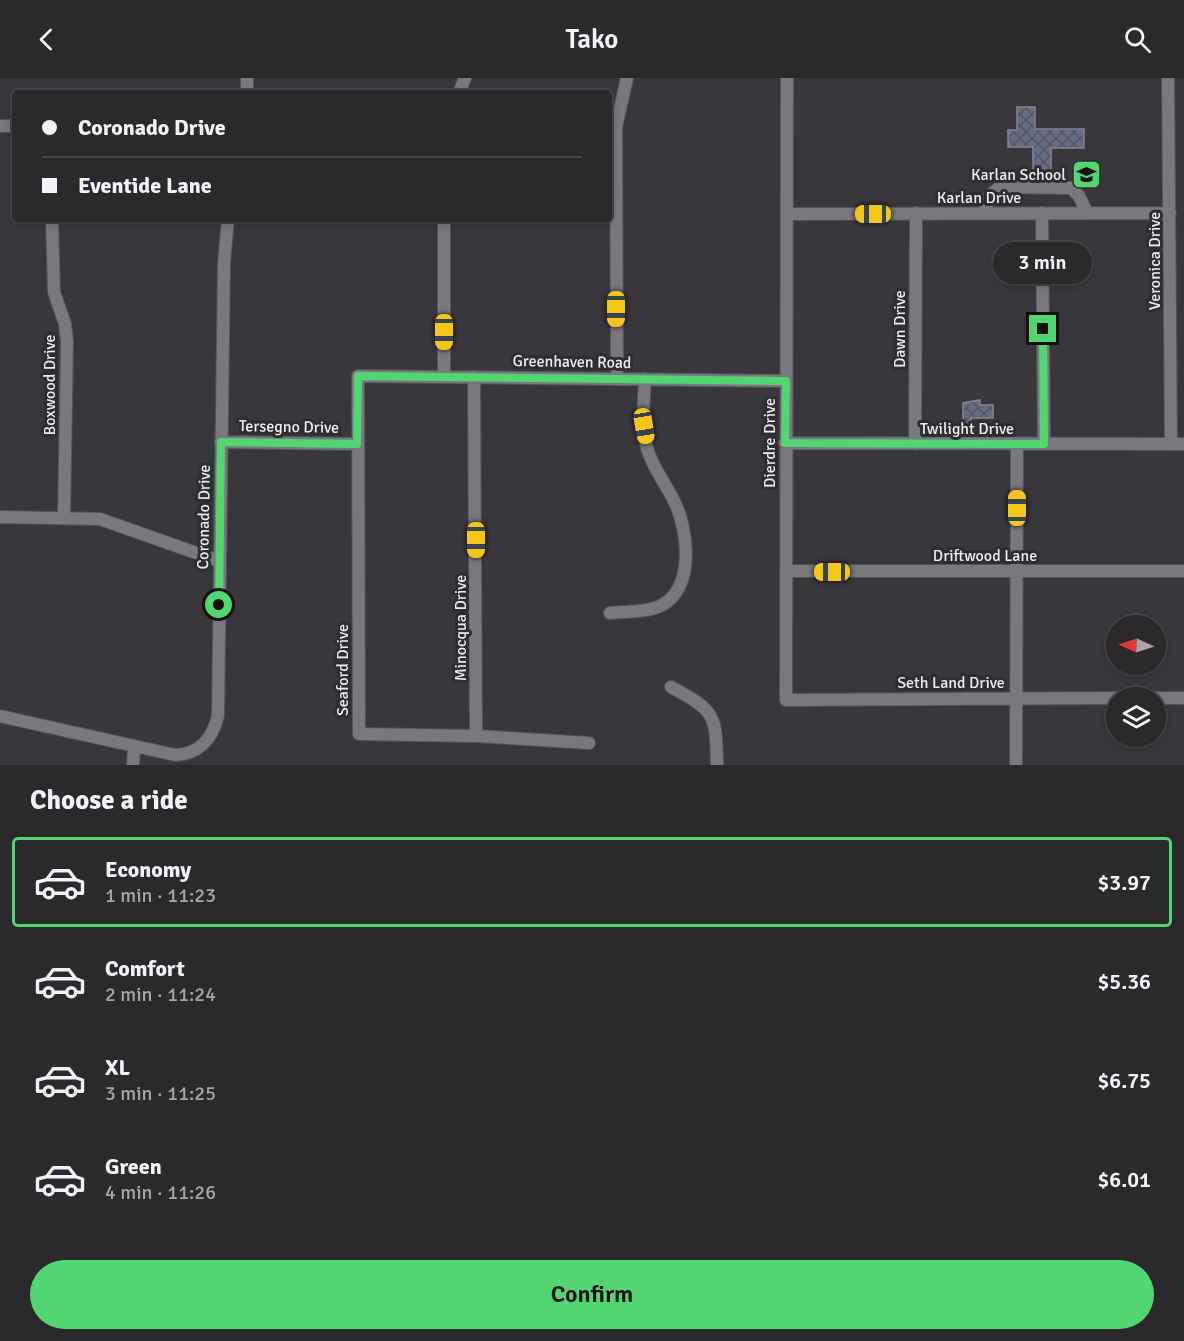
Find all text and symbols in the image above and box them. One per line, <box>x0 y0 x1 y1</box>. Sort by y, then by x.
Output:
icon: back <box>30 23 63 56</box>
text: Tako <box>566 23 618 56</box>
icon: search <box>1121 23 1154 56</box>
text: Coronado Drive <box>78 114 226 141</box>
school or university icon: Karlan School <box>1071 158 1103 190</box>
place label: Karlan School <box>971 165 1066 185</box>
text: Eventide Lane <box>78 172 212 199</box>
street label: Karlan Drive <box>937 188 1021 208</box>
car <box>855 205 891 223</box>
street label: Veronica Drive <box>1145 212 1165 310</box>
callout: 3 min <box>994 242 1092 284</box>
text: 3 min <box>1019 250 1066 275</box>
street label: Dawn Drive <box>890 290 910 368</box>
car <box>607 291 625 327</box>
car <box>435 314 453 350</box>
route end <box>1029 315 1056 342</box>
street label: Boxwood Drive <box>40 335 60 435</box>
street label: Greenhaven Road <box>512 351 632 373</box>
street label: Dierdre Drive <box>760 398 780 488</box>
car <box>632 407 656 445</box>
street label: Tersegno Drive <box>239 416 339 438</box>
street label: Twilight Drive <box>920 419 1014 439</box>
street label: Coronado Drive <box>193 465 215 570</box>
car <box>1008 490 1026 526</box>
car <box>467 522 485 558</box>
street label: Driftwood Lane <box>933 546 1037 566</box>
car <box>814 563 850 581</box>
street label: Minocqua Drive <box>451 575 471 681</box>
route start <box>205 591 232 618</box>
north arrow <box>1106 615 1166 675</box>
map controls <box>1106 615 1166 747</box>
street label: Seaford Drive <box>333 624 353 716</box>
street label: Seth Land Drive <box>897 673 1005 693</box>
button: layers <box>1106 687 1166 747</box>
text: Choose a ride <box>30 784 188 817</box>
icon: car <box>33 855 87 909</box>
text: Economy <box>105 856 191 883</box>
text: $3.97 <box>1097 869 1151 896</box>
text: 1 min · 11:23 <box>105 883 216 908</box>
icon: car <box>33 954 87 1008</box>
text: Comfort <box>105 955 185 982</box>
text: $5.36 <box>1097 968 1151 995</box>
text: 2 min · 11:24 <box>105 982 216 1007</box>
icon: car <box>33 1053 87 1107</box>
text: XL <box>105 1054 130 1081</box>
text: $6.75 <box>1097 1067 1151 1094</box>
text: 3 min · 11:25 <box>105 1081 216 1106</box>
icon: car <box>33 1152 87 1206</box>
text: Green <box>105 1153 162 1180</box>
text: $6.01 <box>1097 1166 1151 1193</box>
text: 4 min · 11:26 <box>105 1180 216 1205</box>
button: Confirm <box>30 1260 1154 1329</box>

